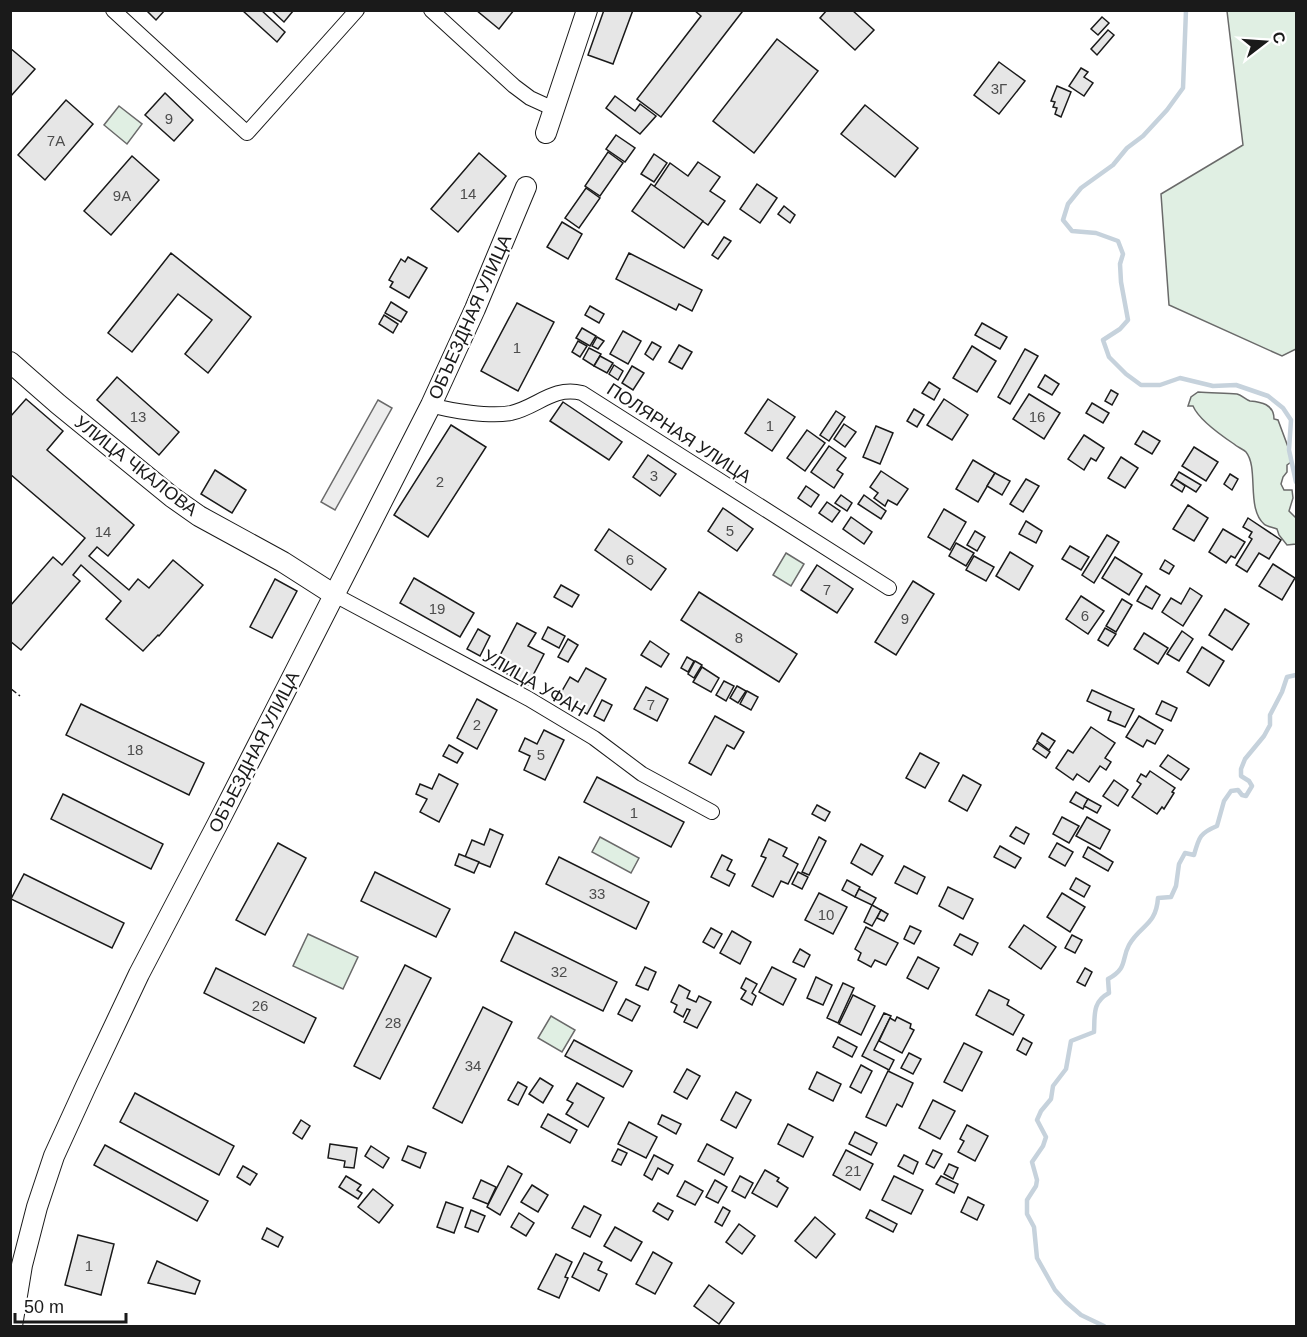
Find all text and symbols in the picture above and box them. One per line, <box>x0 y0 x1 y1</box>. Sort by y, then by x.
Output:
north arrow <box>1235 12 1295 72</box>
text: С <box>1269 30 1289 46</box>
house number: 3Г <box>991 80 1007 97</box>
house number: 9 <box>165 110 173 127</box>
house number: 7А <box>47 132 65 149</box>
house number: 14 <box>460 185 476 202</box>
house number: 9А <box>113 187 131 204</box>
street label: ОБЪЕЗДНАЯ УЛИЦА <box>425 232 515 402</box>
house number: 1 <box>513 339 521 356</box>
street label: ПОЛЯРНАЯ УЛИЦА <box>603 379 755 487</box>
house number: 13 <box>130 408 146 425</box>
house number: 16 <box>1029 408 1045 425</box>
street label: УЛИЦА ЧКАЛОВА <box>71 412 201 520</box>
house number: 1 <box>766 417 774 434</box>
house number: 3 <box>650 467 658 484</box>
house number: 2 <box>436 473 444 490</box>
house number: 5 <box>726 522 734 539</box>
house number: 14 <box>95 523 111 540</box>
house number: 6 <box>626 551 634 568</box>
house number: 7 <box>823 581 831 598</box>
house number: 19 <box>429 600 445 617</box>
house number: 6 <box>1081 607 1089 624</box>
house number: 9 <box>901 610 909 627</box>
house number: 8 <box>735 629 743 646</box>
street label: УЛИЦА УФАН <box>479 646 589 720</box>
street label: ОБЪЕЗДНАЯ УЛИЦА <box>205 668 303 836</box>
house number: 7 <box>647 696 655 713</box>
house number: 2 <box>473 716 481 733</box>
house number: 18 <box>127 741 143 758</box>
house number: 5 <box>537 746 545 763</box>
house number: 1 <box>630 804 638 821</box>
house number: 33 <box>589 885 605 902</box>
house number: 10 <box>818 906 834 923</box>
house number: 32 <box>551 963 567 980</box>
house number: 26 <box>252 997 268 1014</box>
house number: 28 <box>385 1014 401 1031</box>
house number: 34 <box>465 1057 481 1074</box>
house number: 21 <box>845 1162 861 1179</box>
house number: 1 <box>85 1257 93 1274</box>
scale bar <box>15 1286 126 1324</box>
text: 50 m <box>24 1297 64 1317</box>

